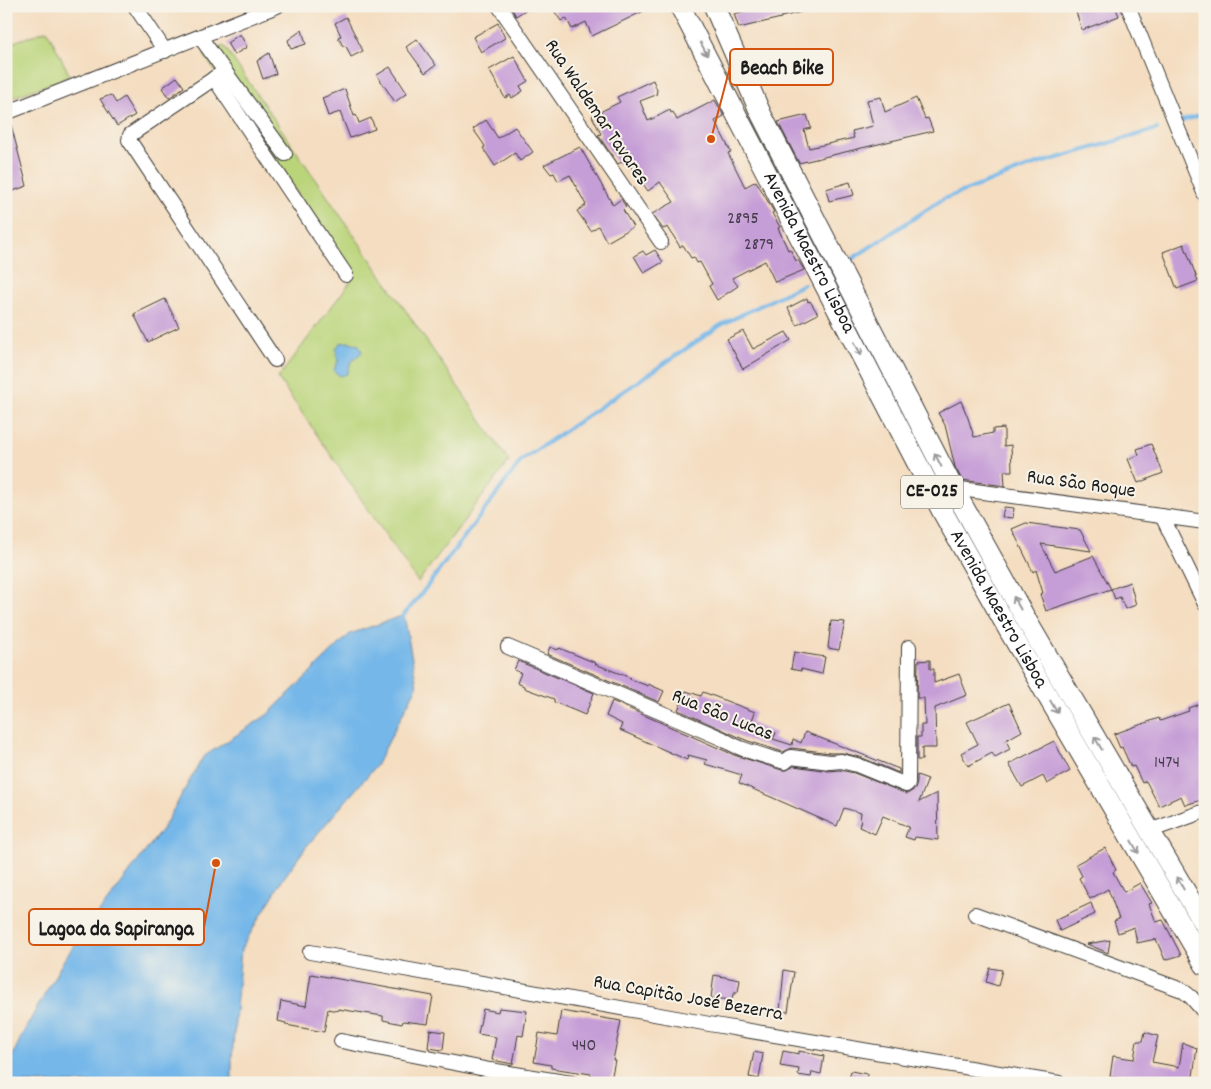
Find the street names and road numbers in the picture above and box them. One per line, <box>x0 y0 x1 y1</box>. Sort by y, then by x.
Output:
street label: Rua Waldemar Tavares <box>537 34 655 192</box>
street label: Avenida Maestro Lisboa <box>755 167 862 339</box>
street label: Rua São Roque <box>1025 464 1137 507</box>
road number: CE-025 <box>901 476 963 508</box>
street label: Avenida Maestro Lisboa <box>942 525 1054 694</box>
street label: Rua São Lucas <box>667 683 777 749</box>
street label: Rua Capitão José Bezerra <box>591 969 786 1030</box>

